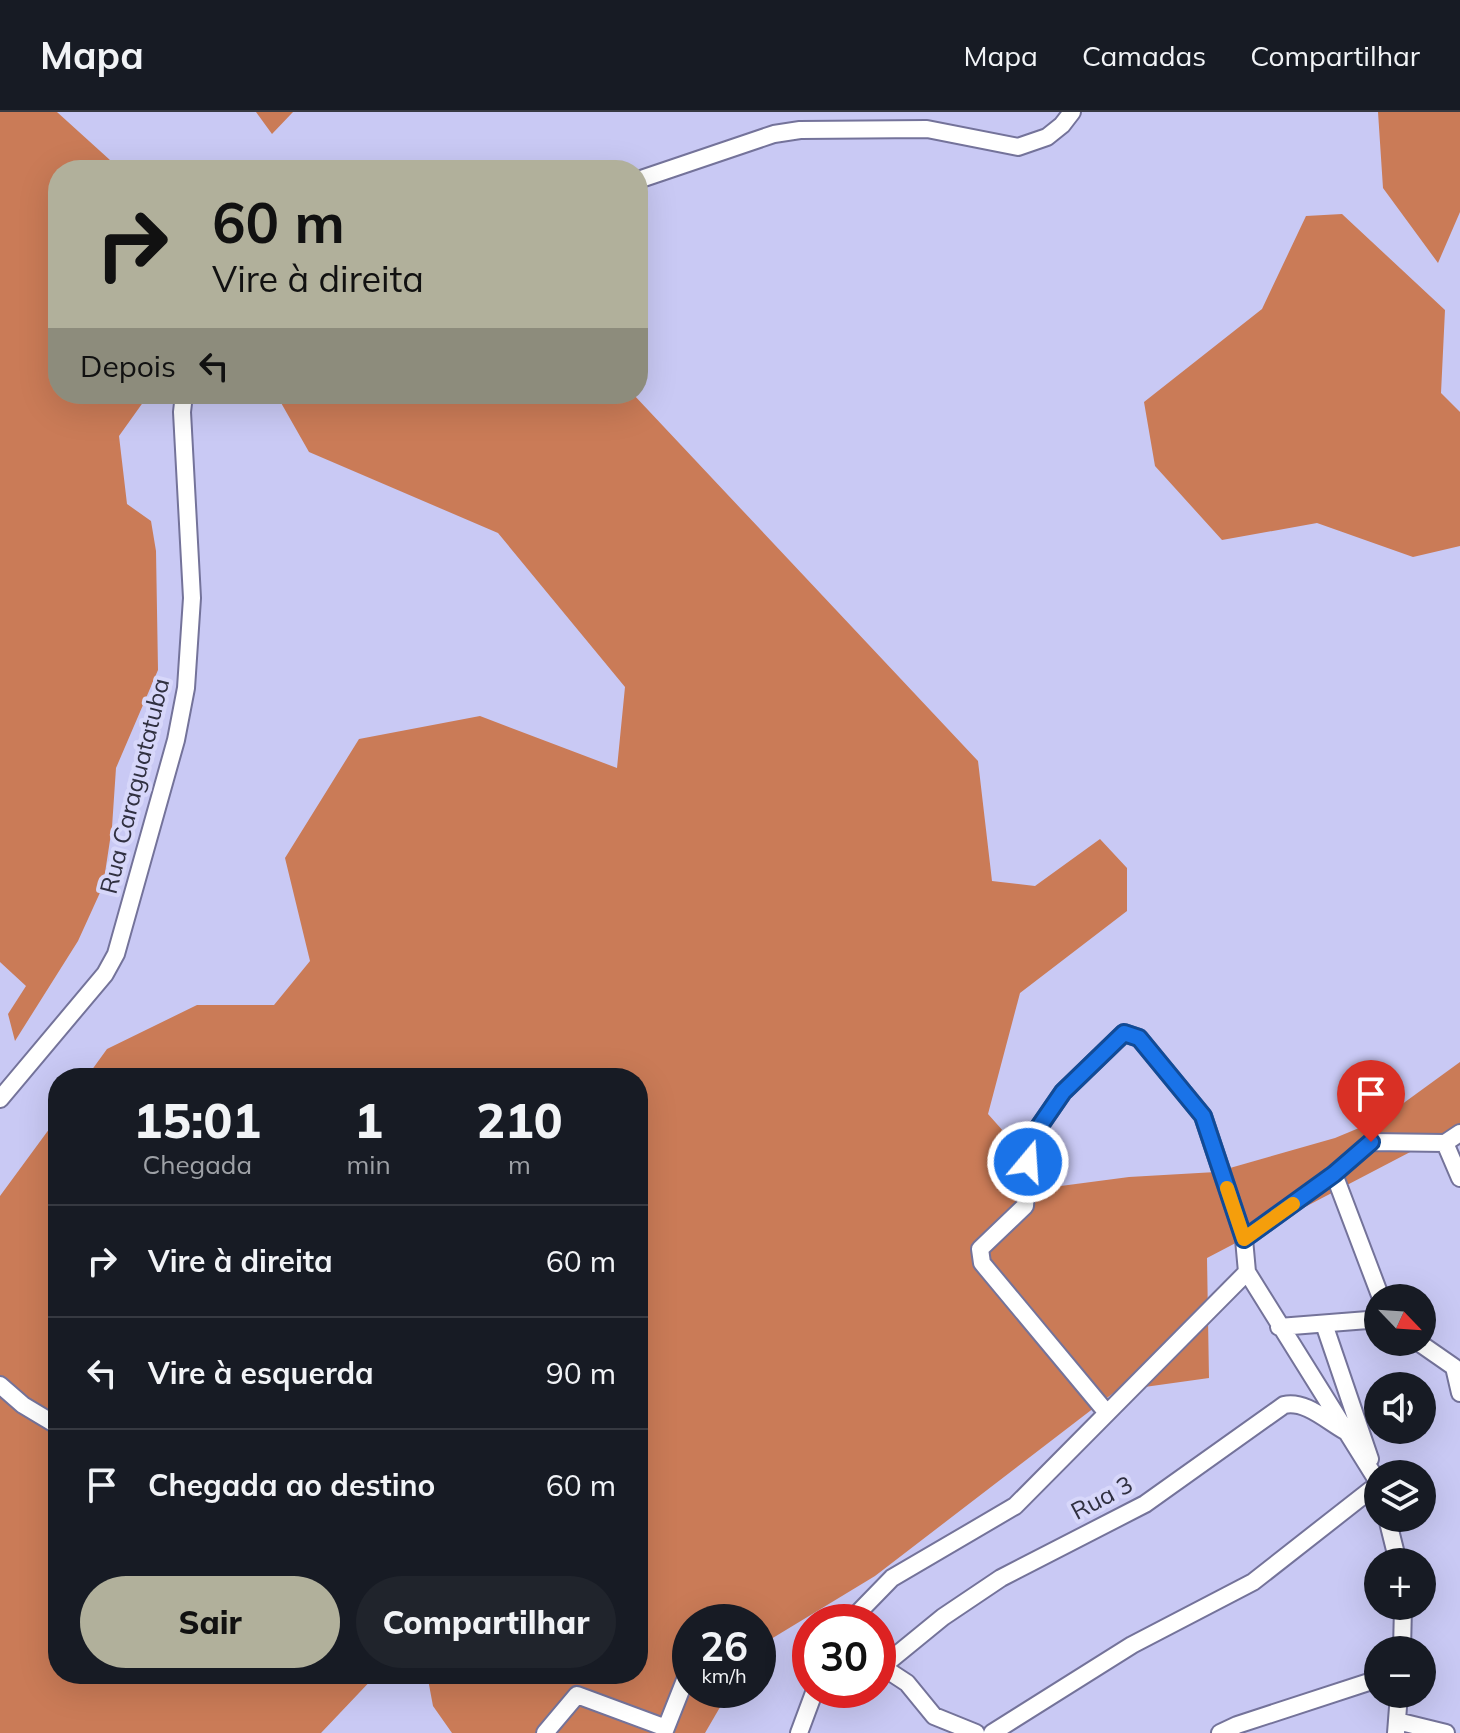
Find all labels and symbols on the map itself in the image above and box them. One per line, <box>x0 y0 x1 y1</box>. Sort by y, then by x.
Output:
street label: Rua Caraguatatuba <box>93 675 175 897</box>
pin <box>1337 1060 1405 1142</box>
position arrow <box>986 1120 1070 1204</box>
north arrow <box>1364 1284 1436 1356</box>
street label: Rua 3 <box>1066 1468 1138 1526</box>
speed limit sign: 30 <box>792 1604 896 1708</box>

